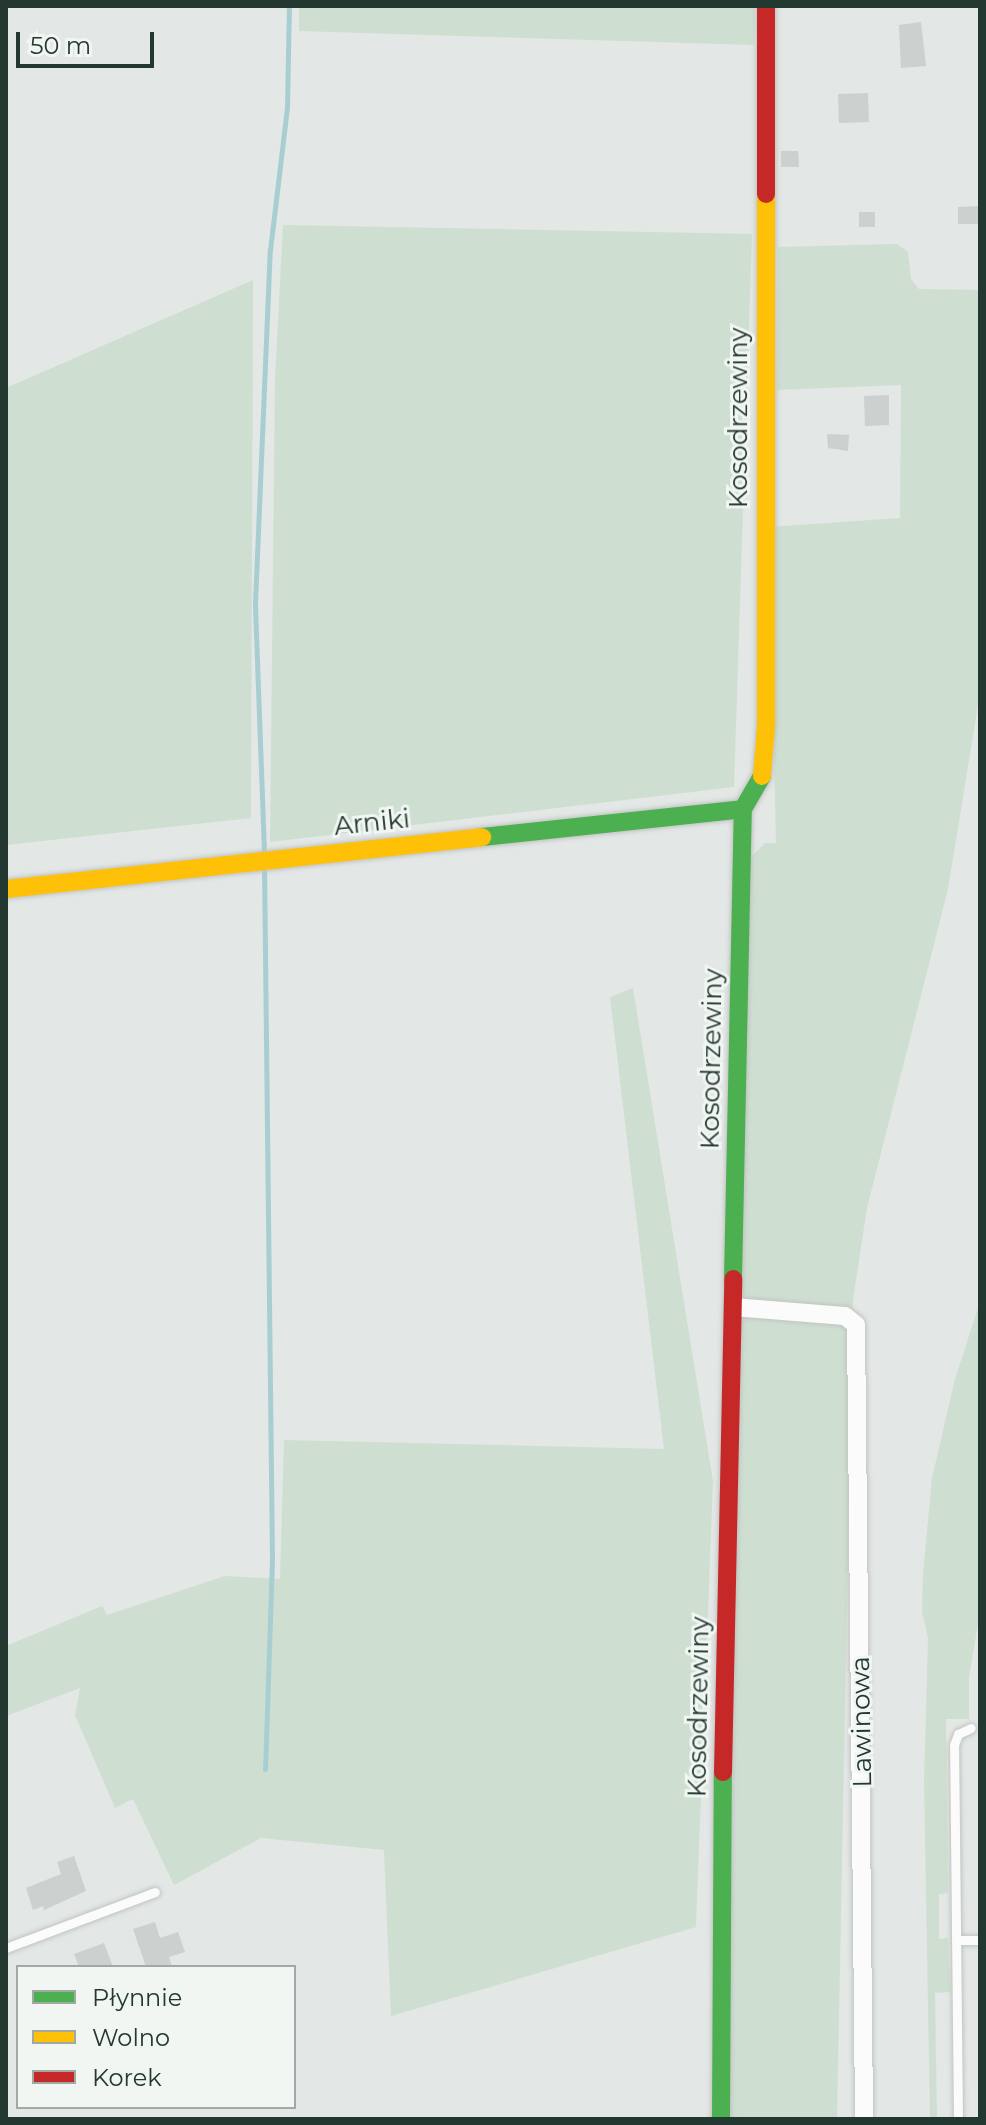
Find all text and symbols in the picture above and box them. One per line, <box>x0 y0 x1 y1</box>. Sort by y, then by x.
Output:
scale bar <box>20 16 158 66</box>
text: 50 m <box>30 31 91 60</box>
street label: Kosodrzewiny <box>723 328 755 508</box>
street label: Arniki <box>333 804 411 842</box>
street label: Kosodrzewiny <box>695 968 729 1150</box>
street label: Kosodrzewiny <box>682 1616 716 1798</box>
street label: Lawinowa <box>845 1656 879 1788</box>
legend <box>16 1965 296 2109</box>
text: Płynnie <box>92 1983 182 2012</box>
text: Wolno <box>92 2023 170 2052</box>
text: Korek <box>92 2063 162 2092</box>

